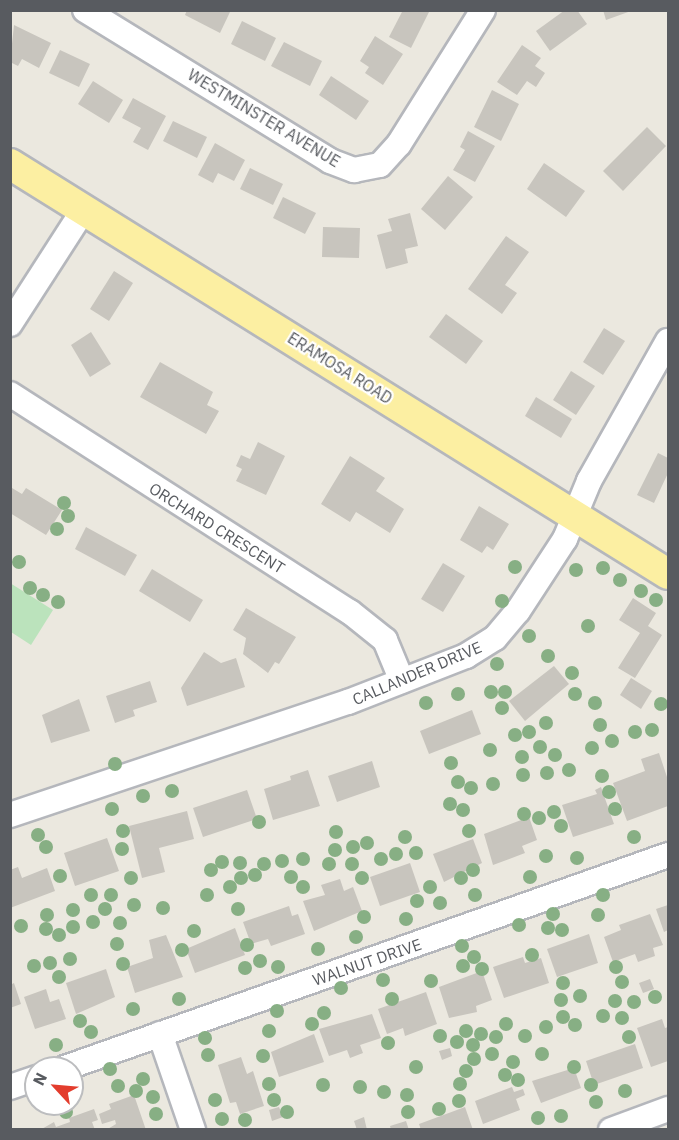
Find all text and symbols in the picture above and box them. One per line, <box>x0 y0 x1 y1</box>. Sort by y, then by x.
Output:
street label: WESTMINSTER AVENUE <box>184 65 344 171</box>
street label: ERAMOSA ROAD <box>284 328 396 408</box>
street label: ORCHARD CRESCENT <box>146 478 288 578</box>
street label: CALLANDER DRIVE <box>349 637 485 709</box>
street label: WALNUT DRIVE <box>310 934 424 990</box>
north arrow <box>24 1056 84 1116</box>
text: N <box>28 1069 51 1089</box>

